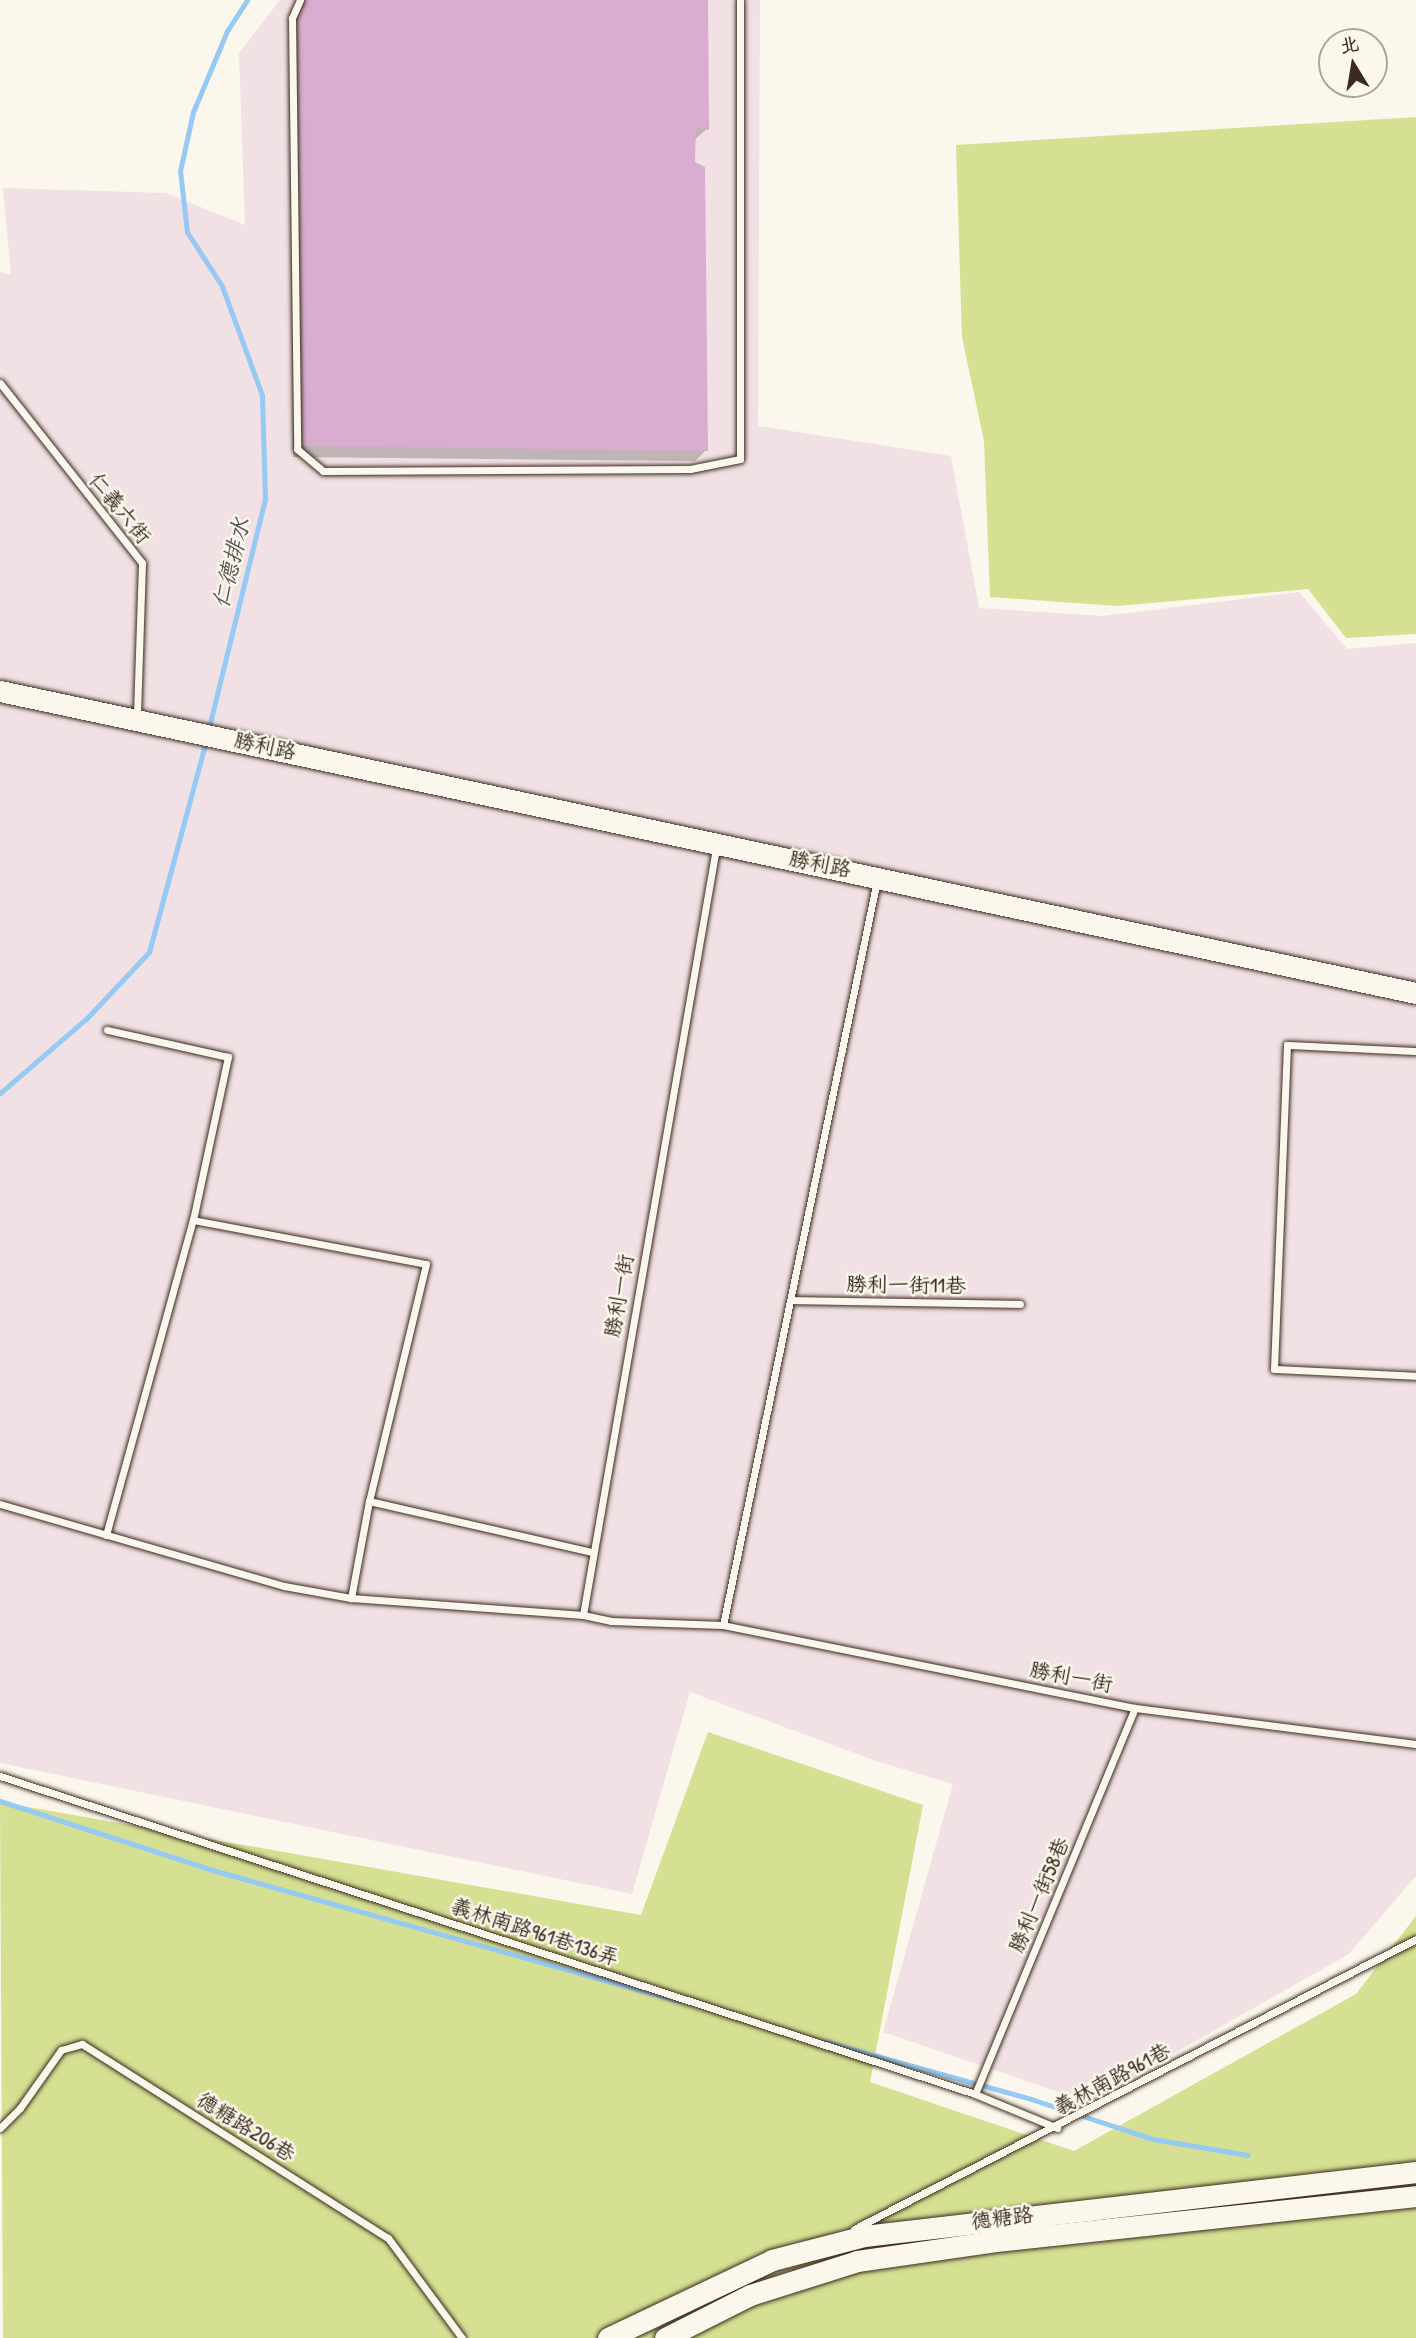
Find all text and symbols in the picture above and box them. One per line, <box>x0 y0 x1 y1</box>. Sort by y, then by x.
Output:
north arrow <box>1318 28 1388 98</box>
text: 北 <box>1338 30 1361 59</box>
street label: 仁義六街 <box>84 467 156 549</box>
water label: 仁德排水 <box>206 515 256 611</box>
street label: 勝利路 <box>232 727 298 765</box>
street label: 勝利路 <box>787 846 853 882</box>
street label: 勝利一街 <box>599 1252 639 1340</box>
street label: 勝利一街11巷 <box>846 1271 966 1299</box>
street label: 勝利一街 <box>1027 1657 1115 1697</box>
street label: 勝利一街58巷 <box>1003 1833 1075 1957</box>
street label: 義林南路961巷136弄 <box>448 1893 622 1971</box>
street label: 義林南路961巷 <box>1049 2038 1175 2120</box>
street label: 德糖路206巷 <box>192 2087 300 2167</box>
street label: 德糖路 <box>969 2202 1035 2234</box>

